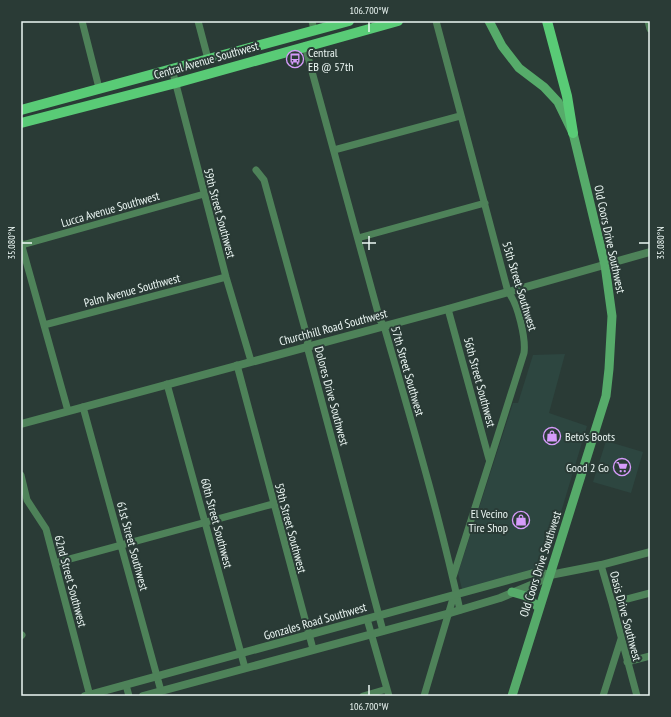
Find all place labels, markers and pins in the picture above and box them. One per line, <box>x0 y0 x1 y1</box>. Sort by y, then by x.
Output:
place label: Central EB @ 57th <box>308 45 353 74</box>
bus stop icon: Central EB @ 57th <box>285 49 305 69</box>
shop icon: Beto's Boots <box>542 426 562 446</box>
place label: Beto's Boots <box>565 429 615 444</box>
supermarket icon: Good 2 Go <box>612 457 632 477</box>
place label: Good 2 Go <box>566 460 609 475</box>
place label: El Vecino Tire Shop <box>468 506 508 535</box>
shop icon: El Vecino Tire Shop <box>511 510 531 530</box>

